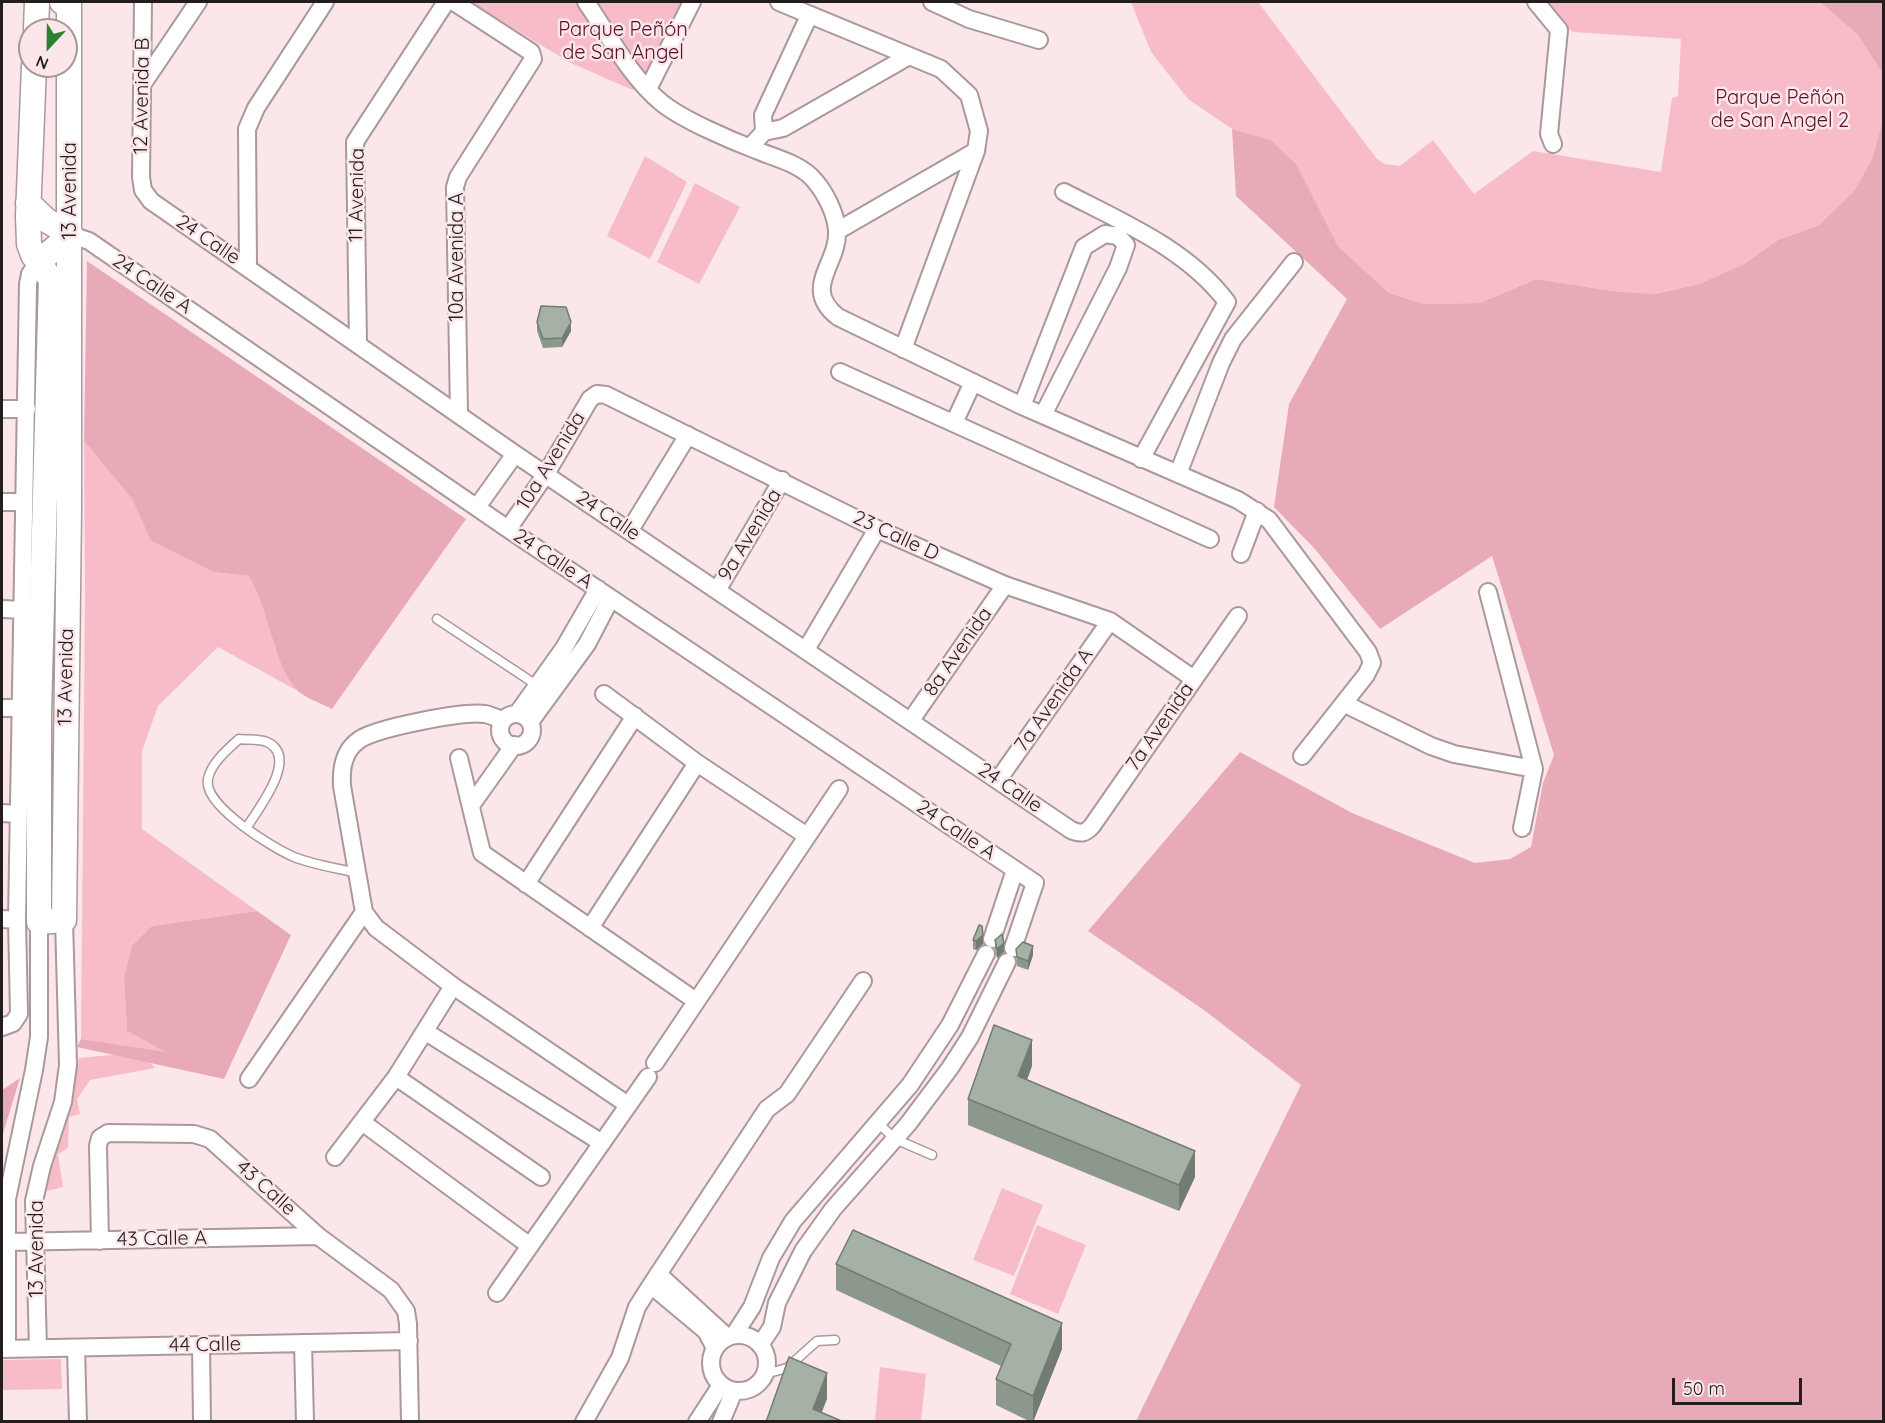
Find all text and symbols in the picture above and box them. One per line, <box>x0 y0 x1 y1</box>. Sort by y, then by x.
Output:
north arrow <box>18 18 78 78</box>
park label: Parque Peñón de San Angel <box>558 18 688 65</box>
street label: 12 Avenida B <box>129 37 155 155</box>
text: N <box>33 51 51 74</box>
park label: Parque Peñón de San Angel 2 <box>1711 86 1849 133</box>
street label: 13 Avenida <box>58 142 82 240</box>
street label: 11 Avenida <box>344 148 370 242</box>
street label: 10a Avenida A <box>445 192 469 322</box>
street label: 24 Calle <box>171 210 245 270</box>
street label: 24 Calle A <box>108 249 196 319</box>
street label: 10a Avenida <box>511 408 591 514</box>
street label: 9a Avenida <box>713 485 787 585</box>
street label: 24 Calle <box>571 486 645 546</box>
street label: 23 Calle D <box>849 506 943 566</box>
street label: 24 Calle A <box>509 524 597 594</box>
street label: 8a Avenida <box>919 603 997 701</box>
street label: 13 Avenida <box>53 628 79 726</box>
street label: 7a Avenida A <box>1010 644 1098 756</box>
street label: 7a Avenida <box>1121 678 1199 776</box>
street label: 24 Calle <box>973 758 1047 818</box>
street label: 24 Calle A <box>912 795 1000 865</box>
street label: 43 Calle <box>231 1155 301 1221</box>
street label: 13 Avenida <box>25 1200 49 1298</box>
street label: 43 Calle A <box>117 1226 207 1252</box>
street label: 44 Calle <box>169 1332 241 1358</box>
scale bar <box>1675 1366 1806 1404</box>
text: 50 m <box>1683 1377 1725 1400</box>

